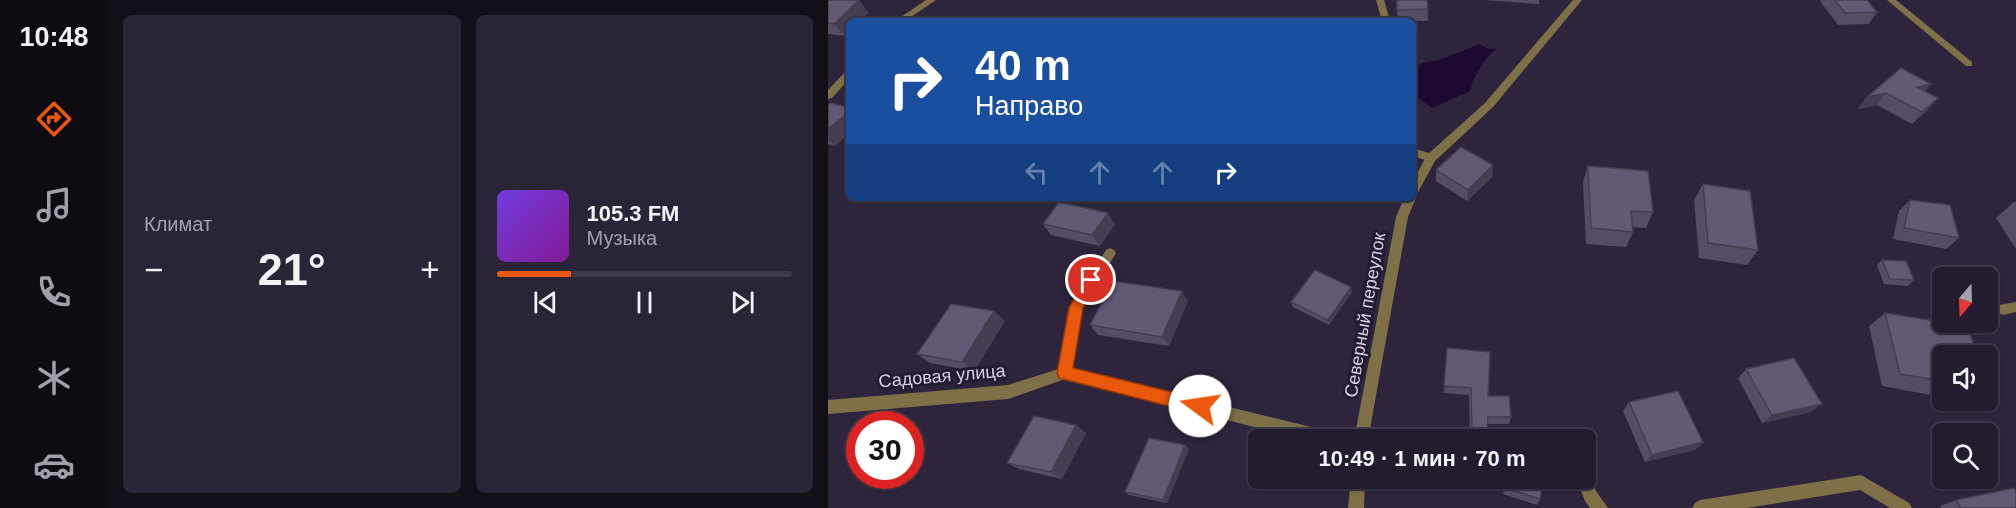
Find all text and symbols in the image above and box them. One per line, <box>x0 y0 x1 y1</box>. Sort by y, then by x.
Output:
text: 10:48 <box>19 22 89 52</box>
icon: right <box>876 42 954 120</box>
text: 40 m <box>975 42 1071 89</box>
text: Направо <box>975 91 1083 121</box>
icon: directions <box>33 98 75 140</box>
icon: left <box>1020 156 1053 189</box>
icon: ahead <box>1083 156 1116 189</box>
icon: ahead <box>1146 156 1179 189</box>
icon: right <box>1209 156 1242 189</box>
icon: music <box>33 184 75 226</box>
text: 105.3 FM <box>587 201 679 226</box>
text: Климат <box>144 213 212 235</box>
text: Музыка <box>587 227 657 249</box>
street label: Северный переулок <box>1341 231 1389 399</box>
text: 21° <box>258 244 326 295</box>
text: − <box>144 251 163 288</box>
text: + <box>420 251 440 288</box>
pin <box>1065 254 1116 305</box>
icon: arrive <box>1074 263 1107 296</box>
north arrow <box>1932 267 1998 333</box>
map controls <box>1932 267 1998 489</box>
icon: phone <box>33 271 75 313</box>
icon: previous <box>529 286 562 319</box>
icon: pause <box>628 286 661 319</box>
icon: next <box>726 286 759 319</box>
button: sound <box>1932 345 1998 411</box>
icon: climate <box>33 357 75 399</box>
street label: Садовая улица <box>878 360 1007 392</box>
position arrow <box>1168 374 1232 438</box>
speed limit sign: 30 <box>846 411 924 489</box>
button: search <box>1932 423 1998 489</box>
icon: car <box>33 444 75 486</box>
text: 10:49 · 1 мин · 70 m <box>1319 446 1525 471</box>

